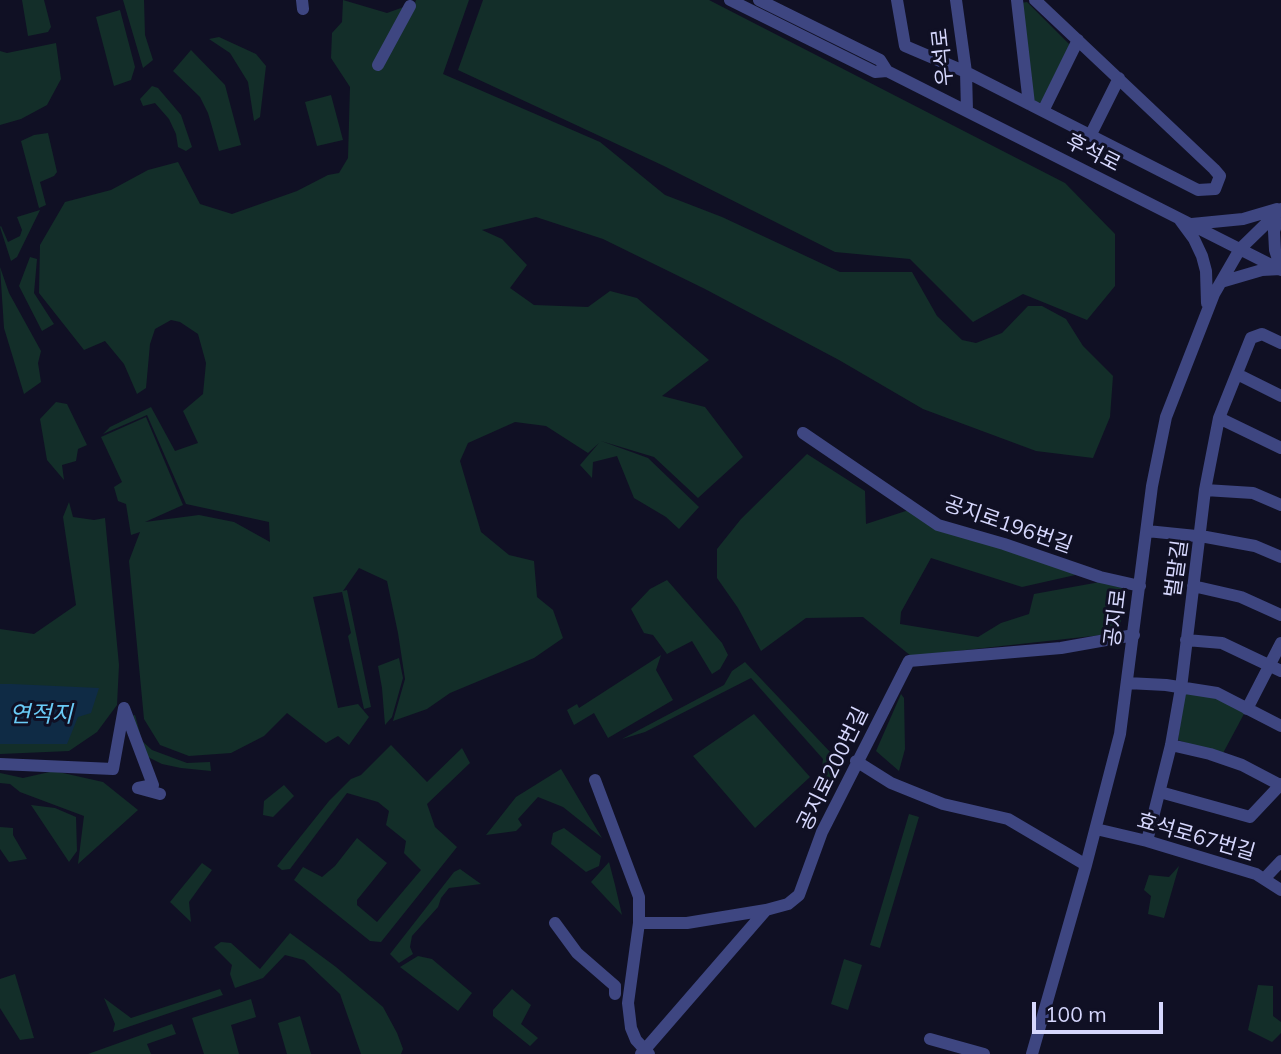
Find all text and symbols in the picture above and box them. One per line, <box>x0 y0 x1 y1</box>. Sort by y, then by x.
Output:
street label: 우석로 <box>927 27 959 87</box>
street label: 후석로 <box>1061 129 1125 177</box>
street label: 공지로196번길 <box>940 491 1076 559</box>
street label: 벌말길 <box>1160 539 1194 599</box>
street label: 공지로 <box>1100 588 1132 648</box>
water label: 연적지 <box>9 701 73 729</box>
street label: 공지로200번길 <box>792 703 874 835</box>
street label: 효석로67번길 <box>1134 808 1258 866</box>
scale bar <box>1036 988 1167 1032</box>
text: 100 m <box>1045 1001 1107 1027</box>

